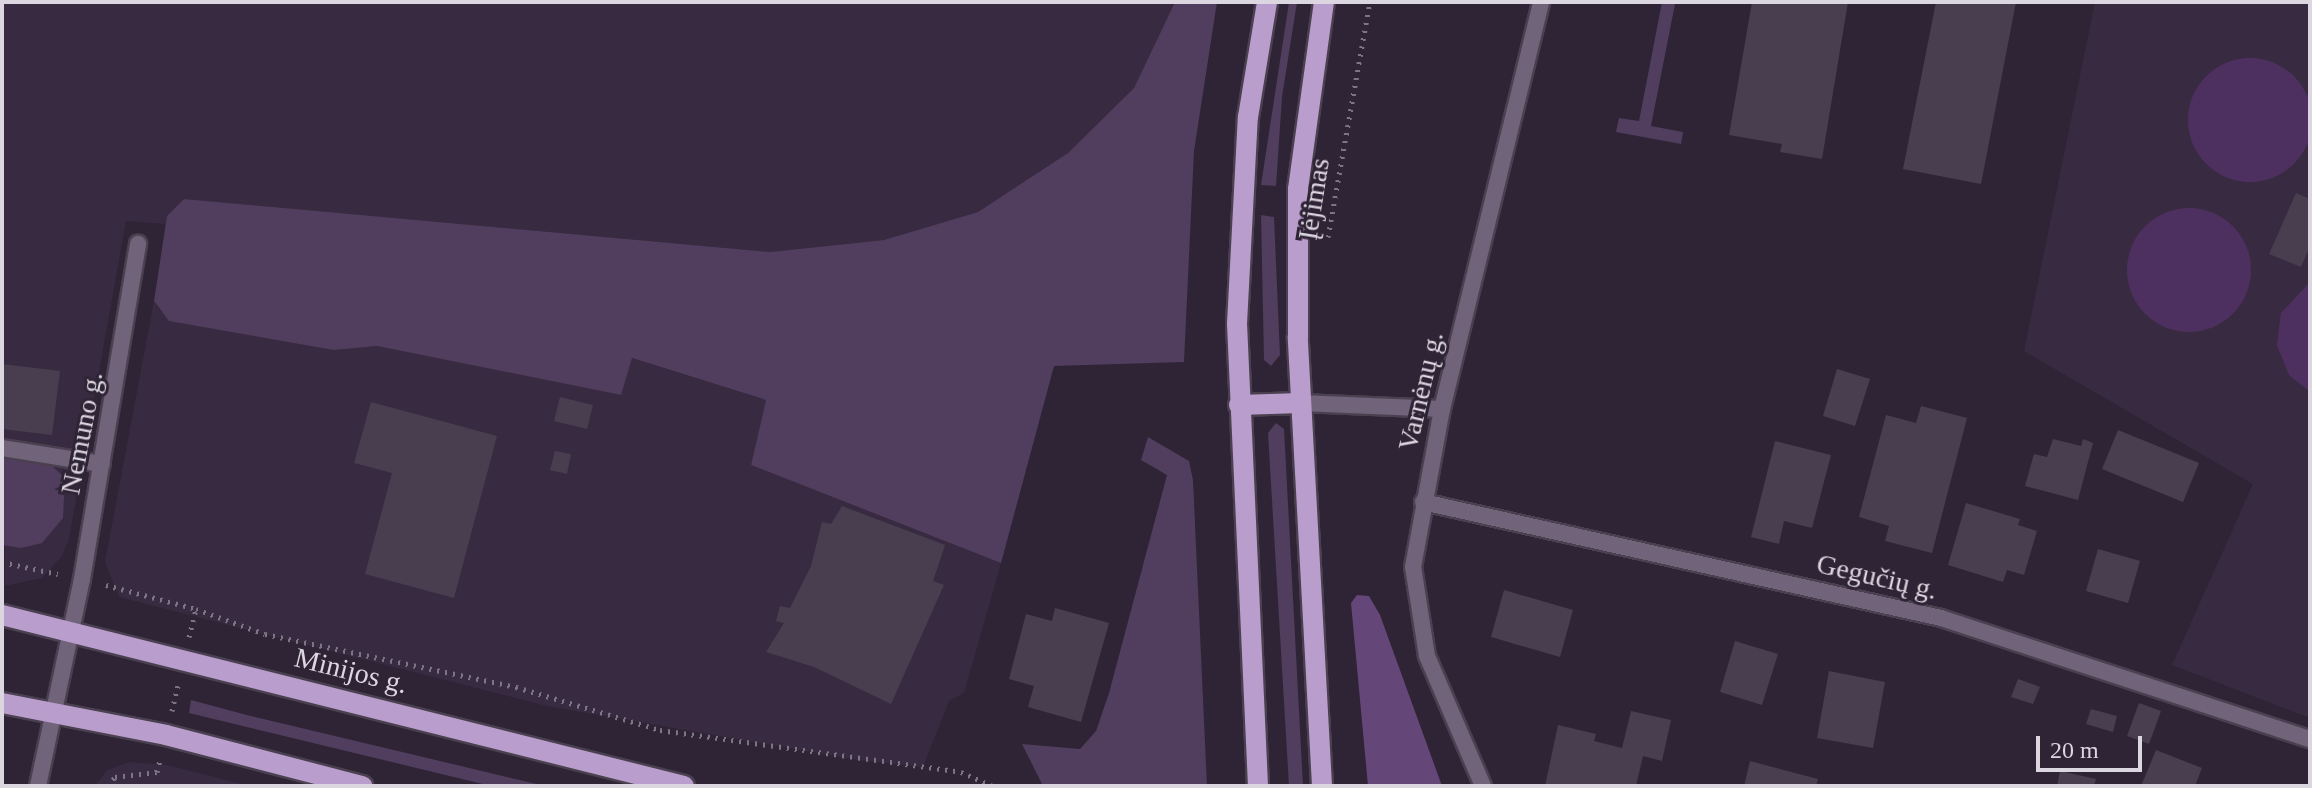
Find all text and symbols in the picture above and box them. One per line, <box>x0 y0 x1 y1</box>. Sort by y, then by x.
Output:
street label: Įėjimas <box>1291 156 1337 242</box>
street label: Varnėnų g. <box>1391 328 1451 454</box>
street label: Nemuno g. <box>54 369 110 497</box>
street label: Gegučių g. <box>1813 547 1941 607</box>
street label: Minijos g. <box>291 641 411 701</box>
scale bar <box>2040 720 2146 770</box>
text: 20 m <box>2050 737 2099 763</box>

